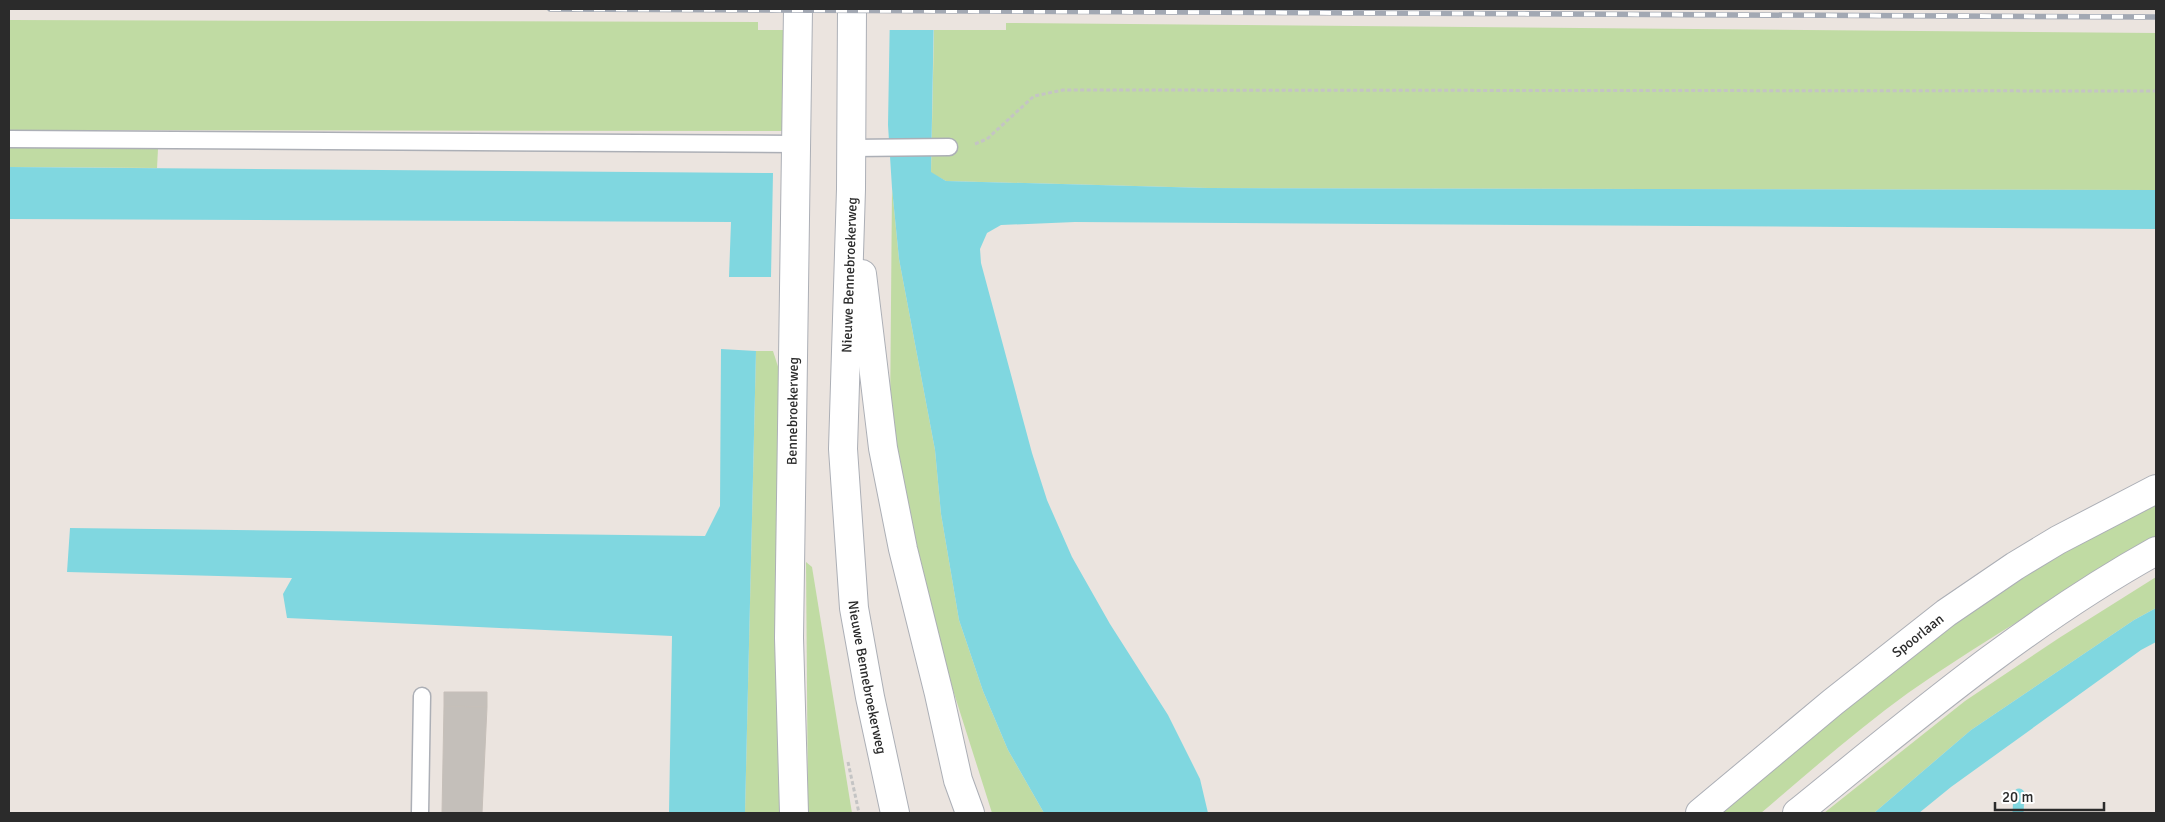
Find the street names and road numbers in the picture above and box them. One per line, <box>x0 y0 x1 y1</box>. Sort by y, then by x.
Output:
street label: Nieuwe Bennebroekerweg <box>838 197 861 353</box>
street label: Bennebroekerweg <box>783 357 802 465</box>
street label: Nieuwe Bennebroekerweg <box>845 600 890 756</box>
street label: Spoorlaan <box>1889 610 1947 661</box>

